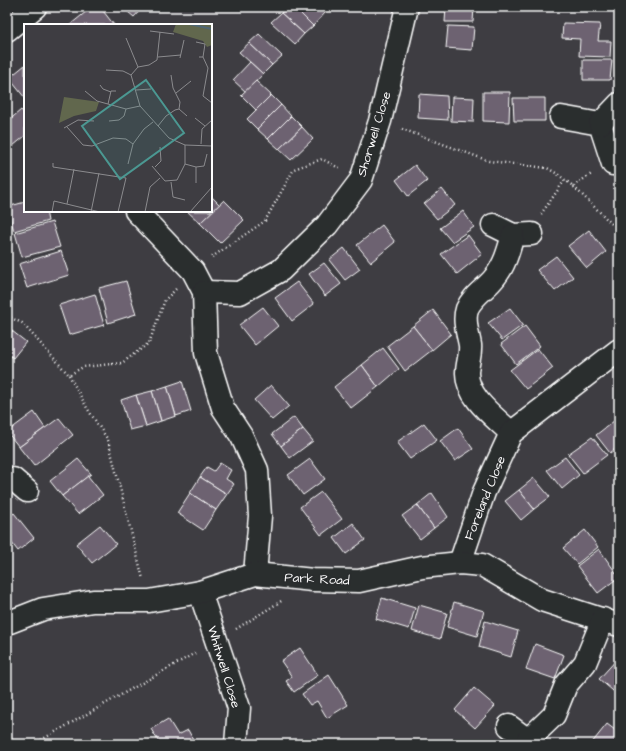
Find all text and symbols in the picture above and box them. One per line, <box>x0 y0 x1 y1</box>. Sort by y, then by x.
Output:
inset map <box>24 24 212 212</box>
street label: Shorwell Close <box>352 89 396 179</box>
street label: Foreland Close <box>460 453 510 543</box>
street label: Park Road <box>284 568 350 590</box>
street label: Whitwell Close <box>203 624 245 710</box>

